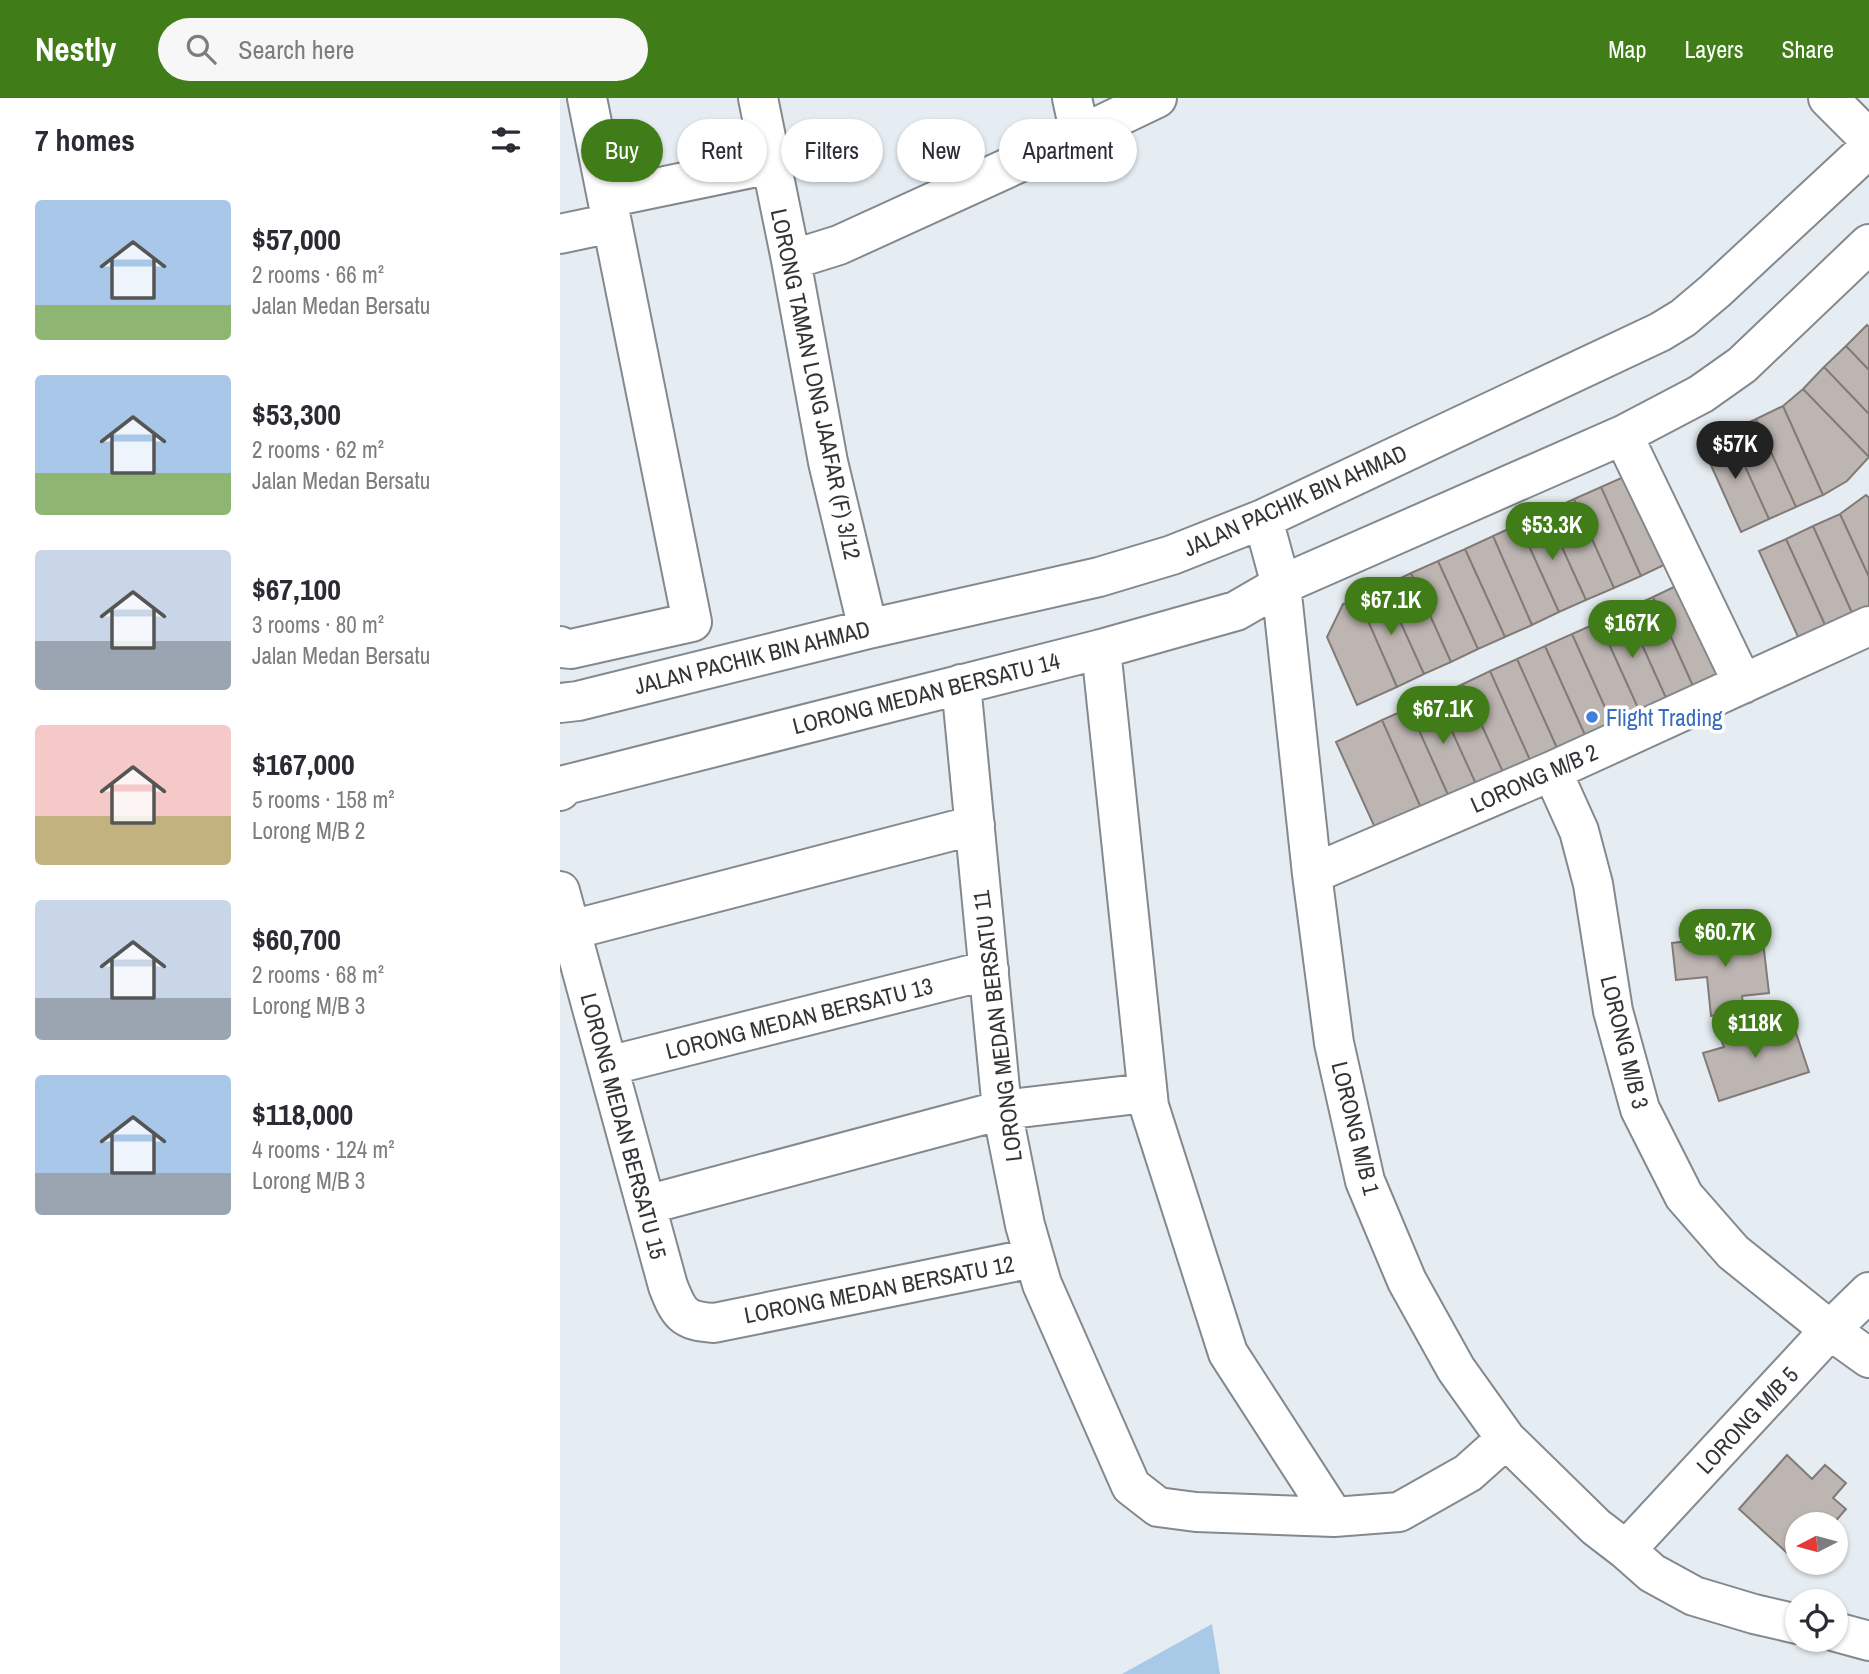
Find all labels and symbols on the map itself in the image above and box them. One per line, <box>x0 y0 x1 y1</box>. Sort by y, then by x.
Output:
street label: LORONG TAMAN LONG JAAFAR (F) 3/12 <box>764 206 868 562</box>
pin: $57K <box>1694 422 1776 481</box>
street label: JALAN PACHIK BIN AHMAD <box>1178 437 1412 563</box>
pin: $53.3K <box>1495 503 1609 562</box>
pin: $67.1K <box>1334 578 1448 637</box>
pin: $167K <box>1583 601 1681 660</box>
street label: JALAN PACHIK BIN AHMAD <box>631 613 873 701</box>
street label: LORONG MEDAN BERSATU 14 <box>789 645 1063 741</box>
pin: $67.1K <box>1386 686 1500 746</box>
place label: Flight Trading <box>1606 702 1723 733</box>
marker: Flight Trading <box>1584 709 1600 725</box>
street label: LORONG M/B 2 <box>1465 736 1603 820</box>
street label: LORONG MEDAN BERSATU 11 <box>965 888 1029 1163</box>
pin: $60.7K <box>1668 910 1782 969</box>
street label: LORONG MEDAN BERSATU 13 <box>662 970 936 1066</box>
street label: LORONG M/B 3 <box>1593 972 1657 1112</box>
street label: LORONG MEDAN BERSATU 15 <box>574 990 674 1262</box>
pin: $118K <box>1706 1000 1804 1060</box>
street label: LORONG M/B 1 <box>1324 1058 1388 1198</box>
street label: LORONG MEDAN BERSATU 12 <box>741 1248 1017 1330</box>
street label: LORONG M/B 5 <box>1689 1360 1805 1480</box>
north arrow <box>1785 1512 1848 1575</box>

